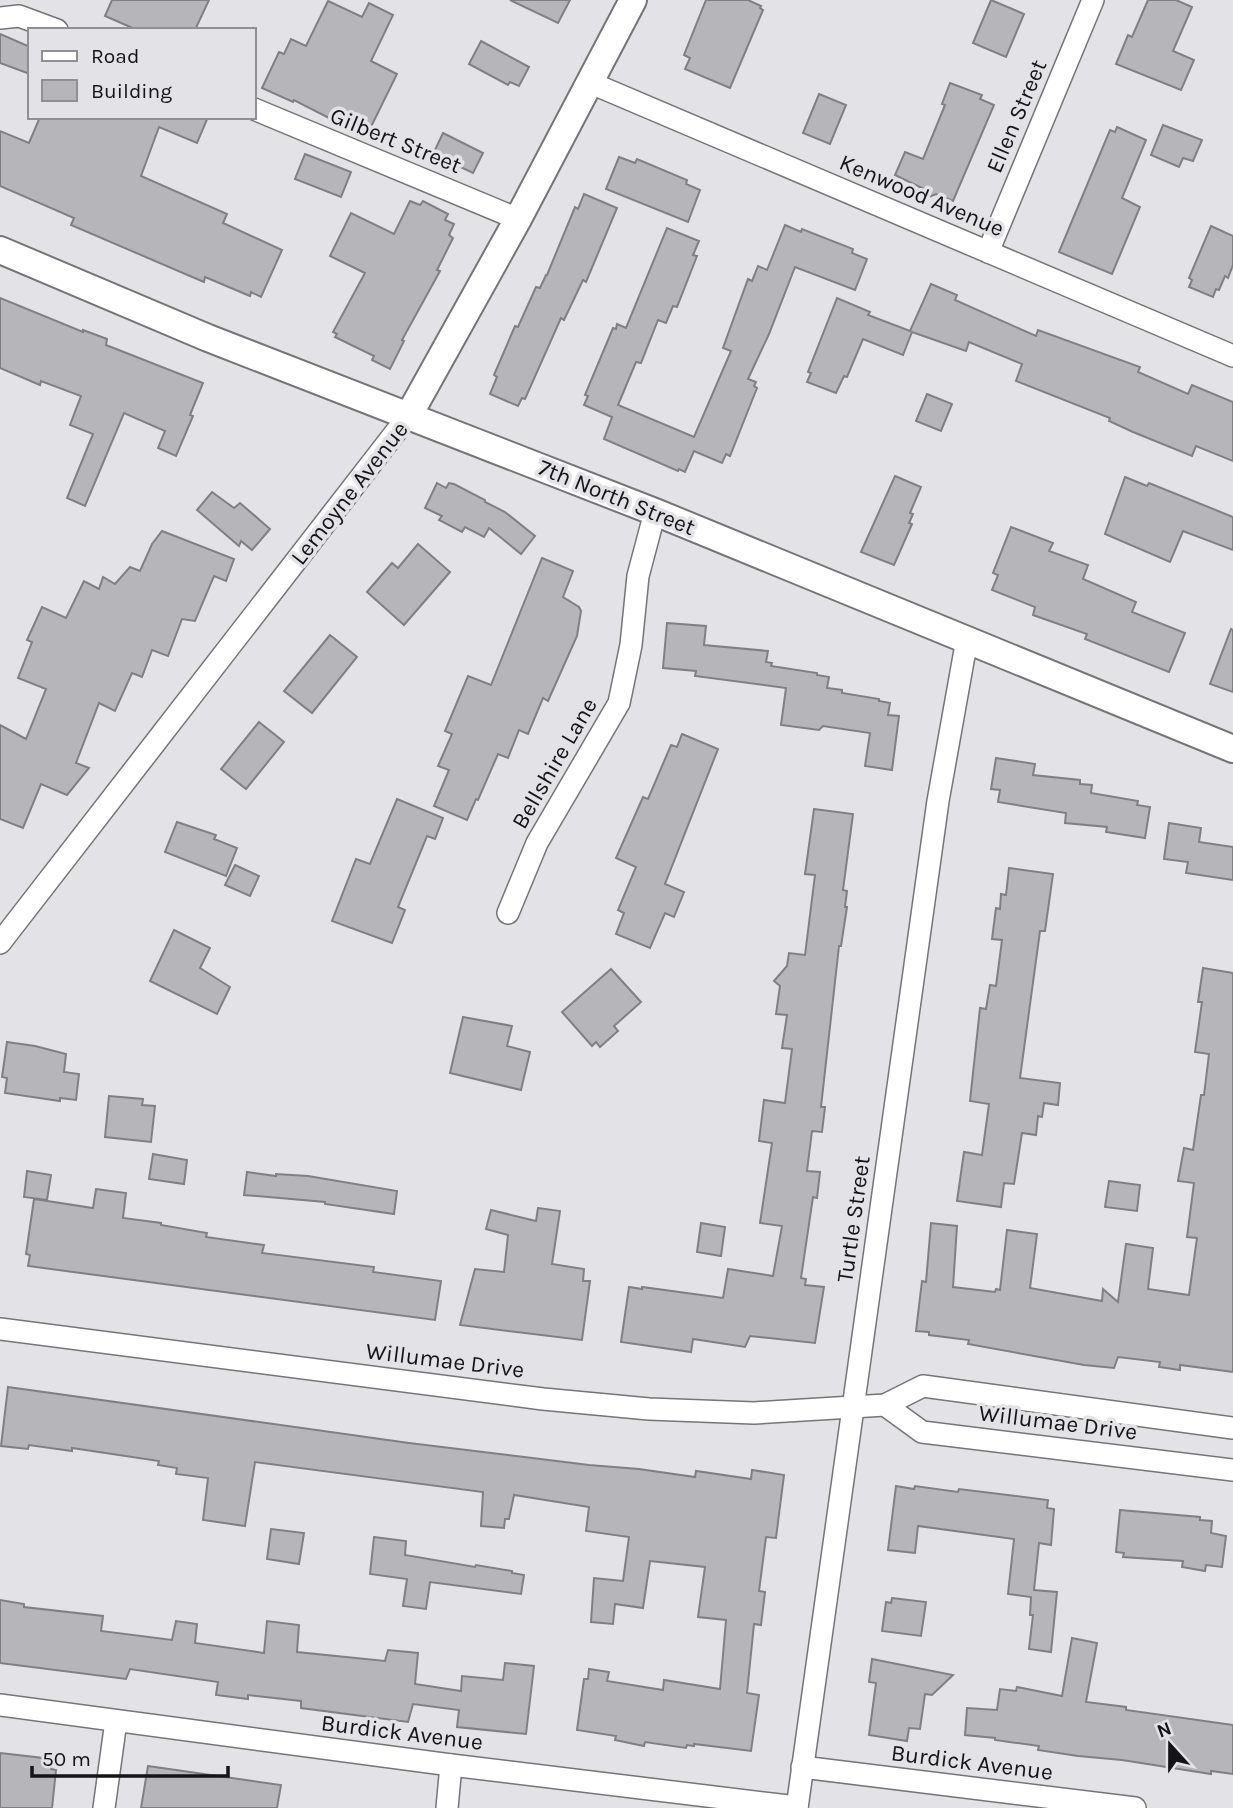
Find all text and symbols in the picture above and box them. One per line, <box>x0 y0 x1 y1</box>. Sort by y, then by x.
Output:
legend <box>28 28 256 119</box>
text: Road <box>91 44 139 68</box>
street label: Ellen Street <box>981 55 1052 177</box>
text: Building <box>91 79 172 103</box>
street label: Gilbert Street <box>326 102 466 179</box>
street label: Kenwood Avenue <box>835 149 1008 242</box>
street label: Lemoyne Avenue <box>285 416 414 570</box>
street label: 7th North Street <box>535 454 699 541</box>
street label: Bellshire Lane <box>506 693 603 833</box>
street label: Turtle Street <box>831 1154 876 1284</box>
street label: Willumae Drive <box>364 1337 526 1384</box>
street label: Willumae Drive <box>977 1399 1139 1446</box>
street label: Burdick Avenue <box>319 1709 484 1756</box>
north arrow <box>1135 1710 1205 1780</box>
text: N <box>1154 1717 1175 1743</box>
scale bar <box>32 1734 228 1778</box>
street label: Burdick Avenue <box>889 1739 1054 1786</box>
text: 50 m <box>42 1747 91 1771</box>

